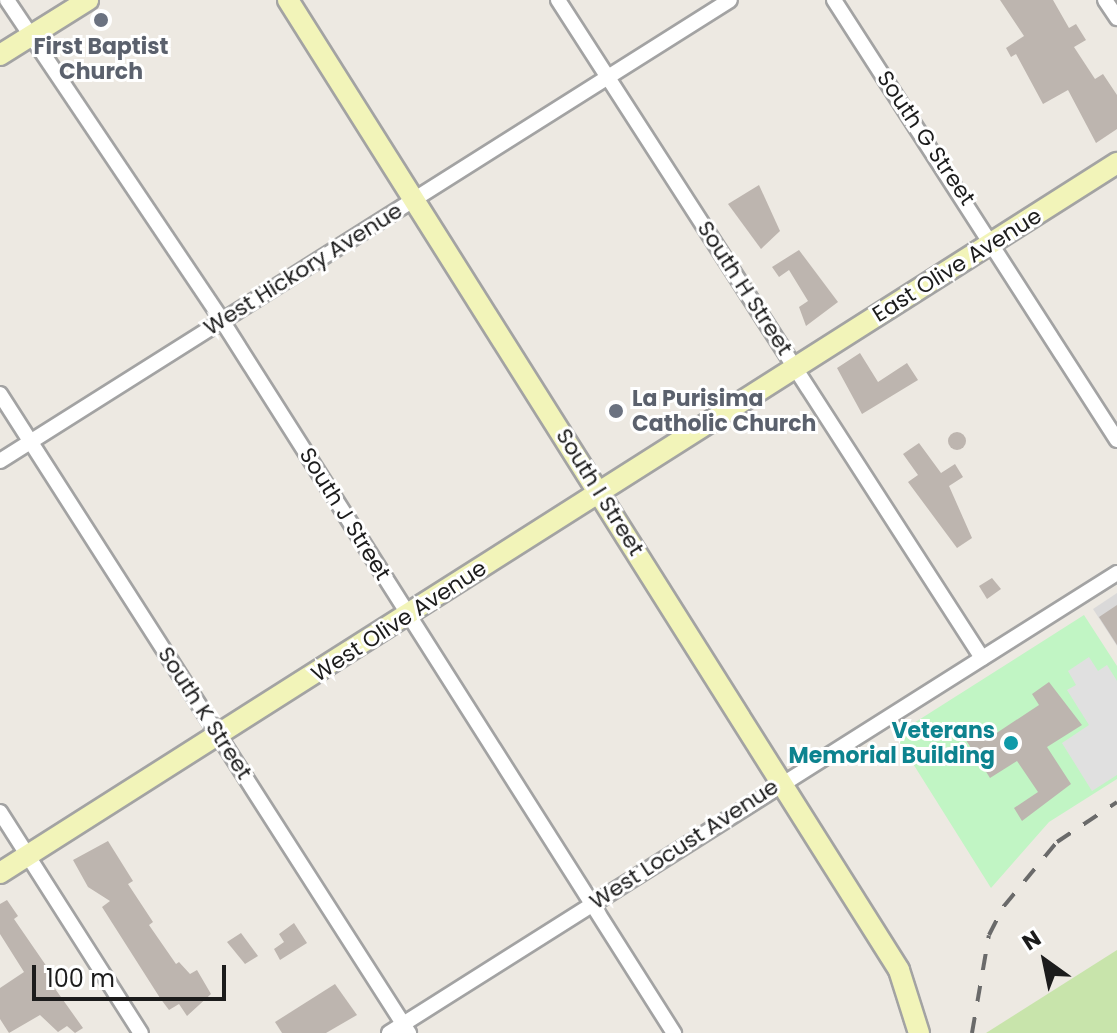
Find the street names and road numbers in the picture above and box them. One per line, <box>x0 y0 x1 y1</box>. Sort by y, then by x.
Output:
street label: South G Street <box>871 66 981 210</box>
street label: West Hickory Avenue <box>199 197 407 341</box>
street label: East Olive Avenue <box>868 202 1046 328</box>
street label: South H Street <box>692 216 798 360</box>
street label: South I Street <box>550 424 650 560</box>
street label: South J Street <box>294 443 396 585</box>
street label: West Olive Avenue <box>307 555 491 687</box>
street label: South K Street <box>152 642 258 784</box>
street label: West Locust Avenue <box>585 773 783 915</box>

